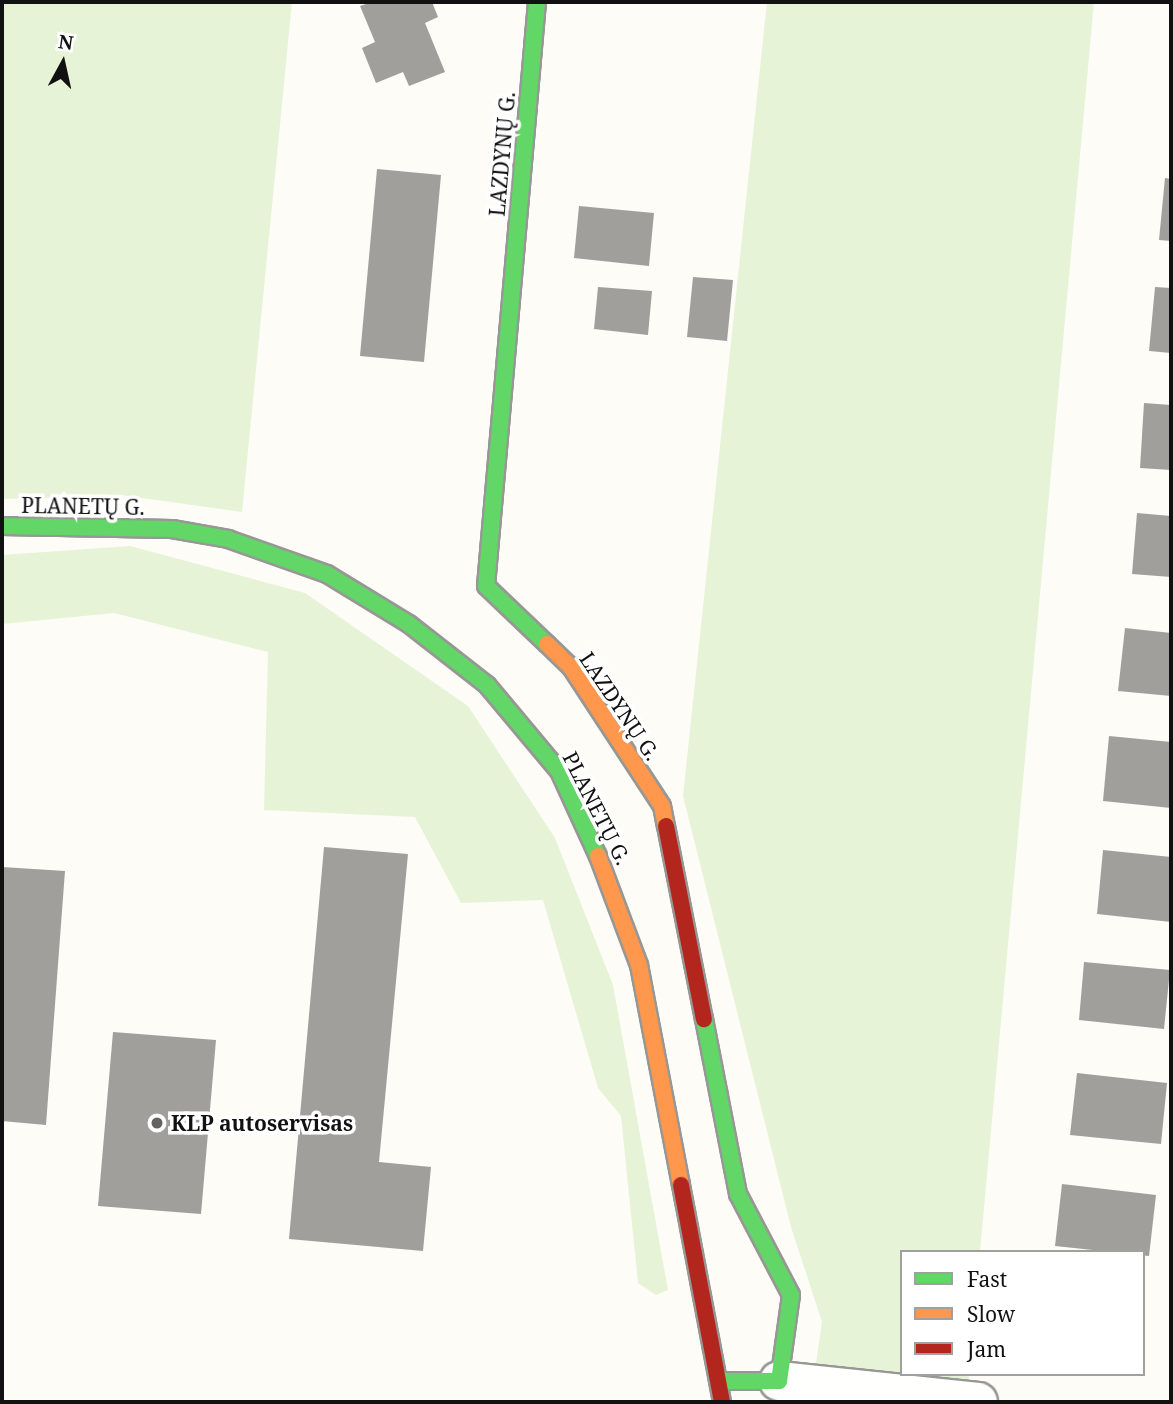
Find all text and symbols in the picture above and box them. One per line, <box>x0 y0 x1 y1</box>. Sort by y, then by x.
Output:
north arrow <box>28 28 98 98</box>
text: N <box>57 28 75 56</box>
street label: LAZDYNŲ G. <box>484 91 520 217</box>
street label: PLANETŲ G. <box>21 492 145 520</box>
street label: LAZDYNŲ G. <box>575 647 665 765</box>
street label: PLANETŲ G. <box>558 747 636 869</box>
place label: KLP autoservisas <box>171 1110 353 1136</box>
marker: KLP autoservisas <box>149 1115 165 1131</box>
legend <box>900 1250 1145 1376</box>
text: Fast <box>967 1265 1007 1293</box>
text: Slow <box>967 1300 1015 1328</box>
text: Jam <box>967 1335 1006 1363</box>

